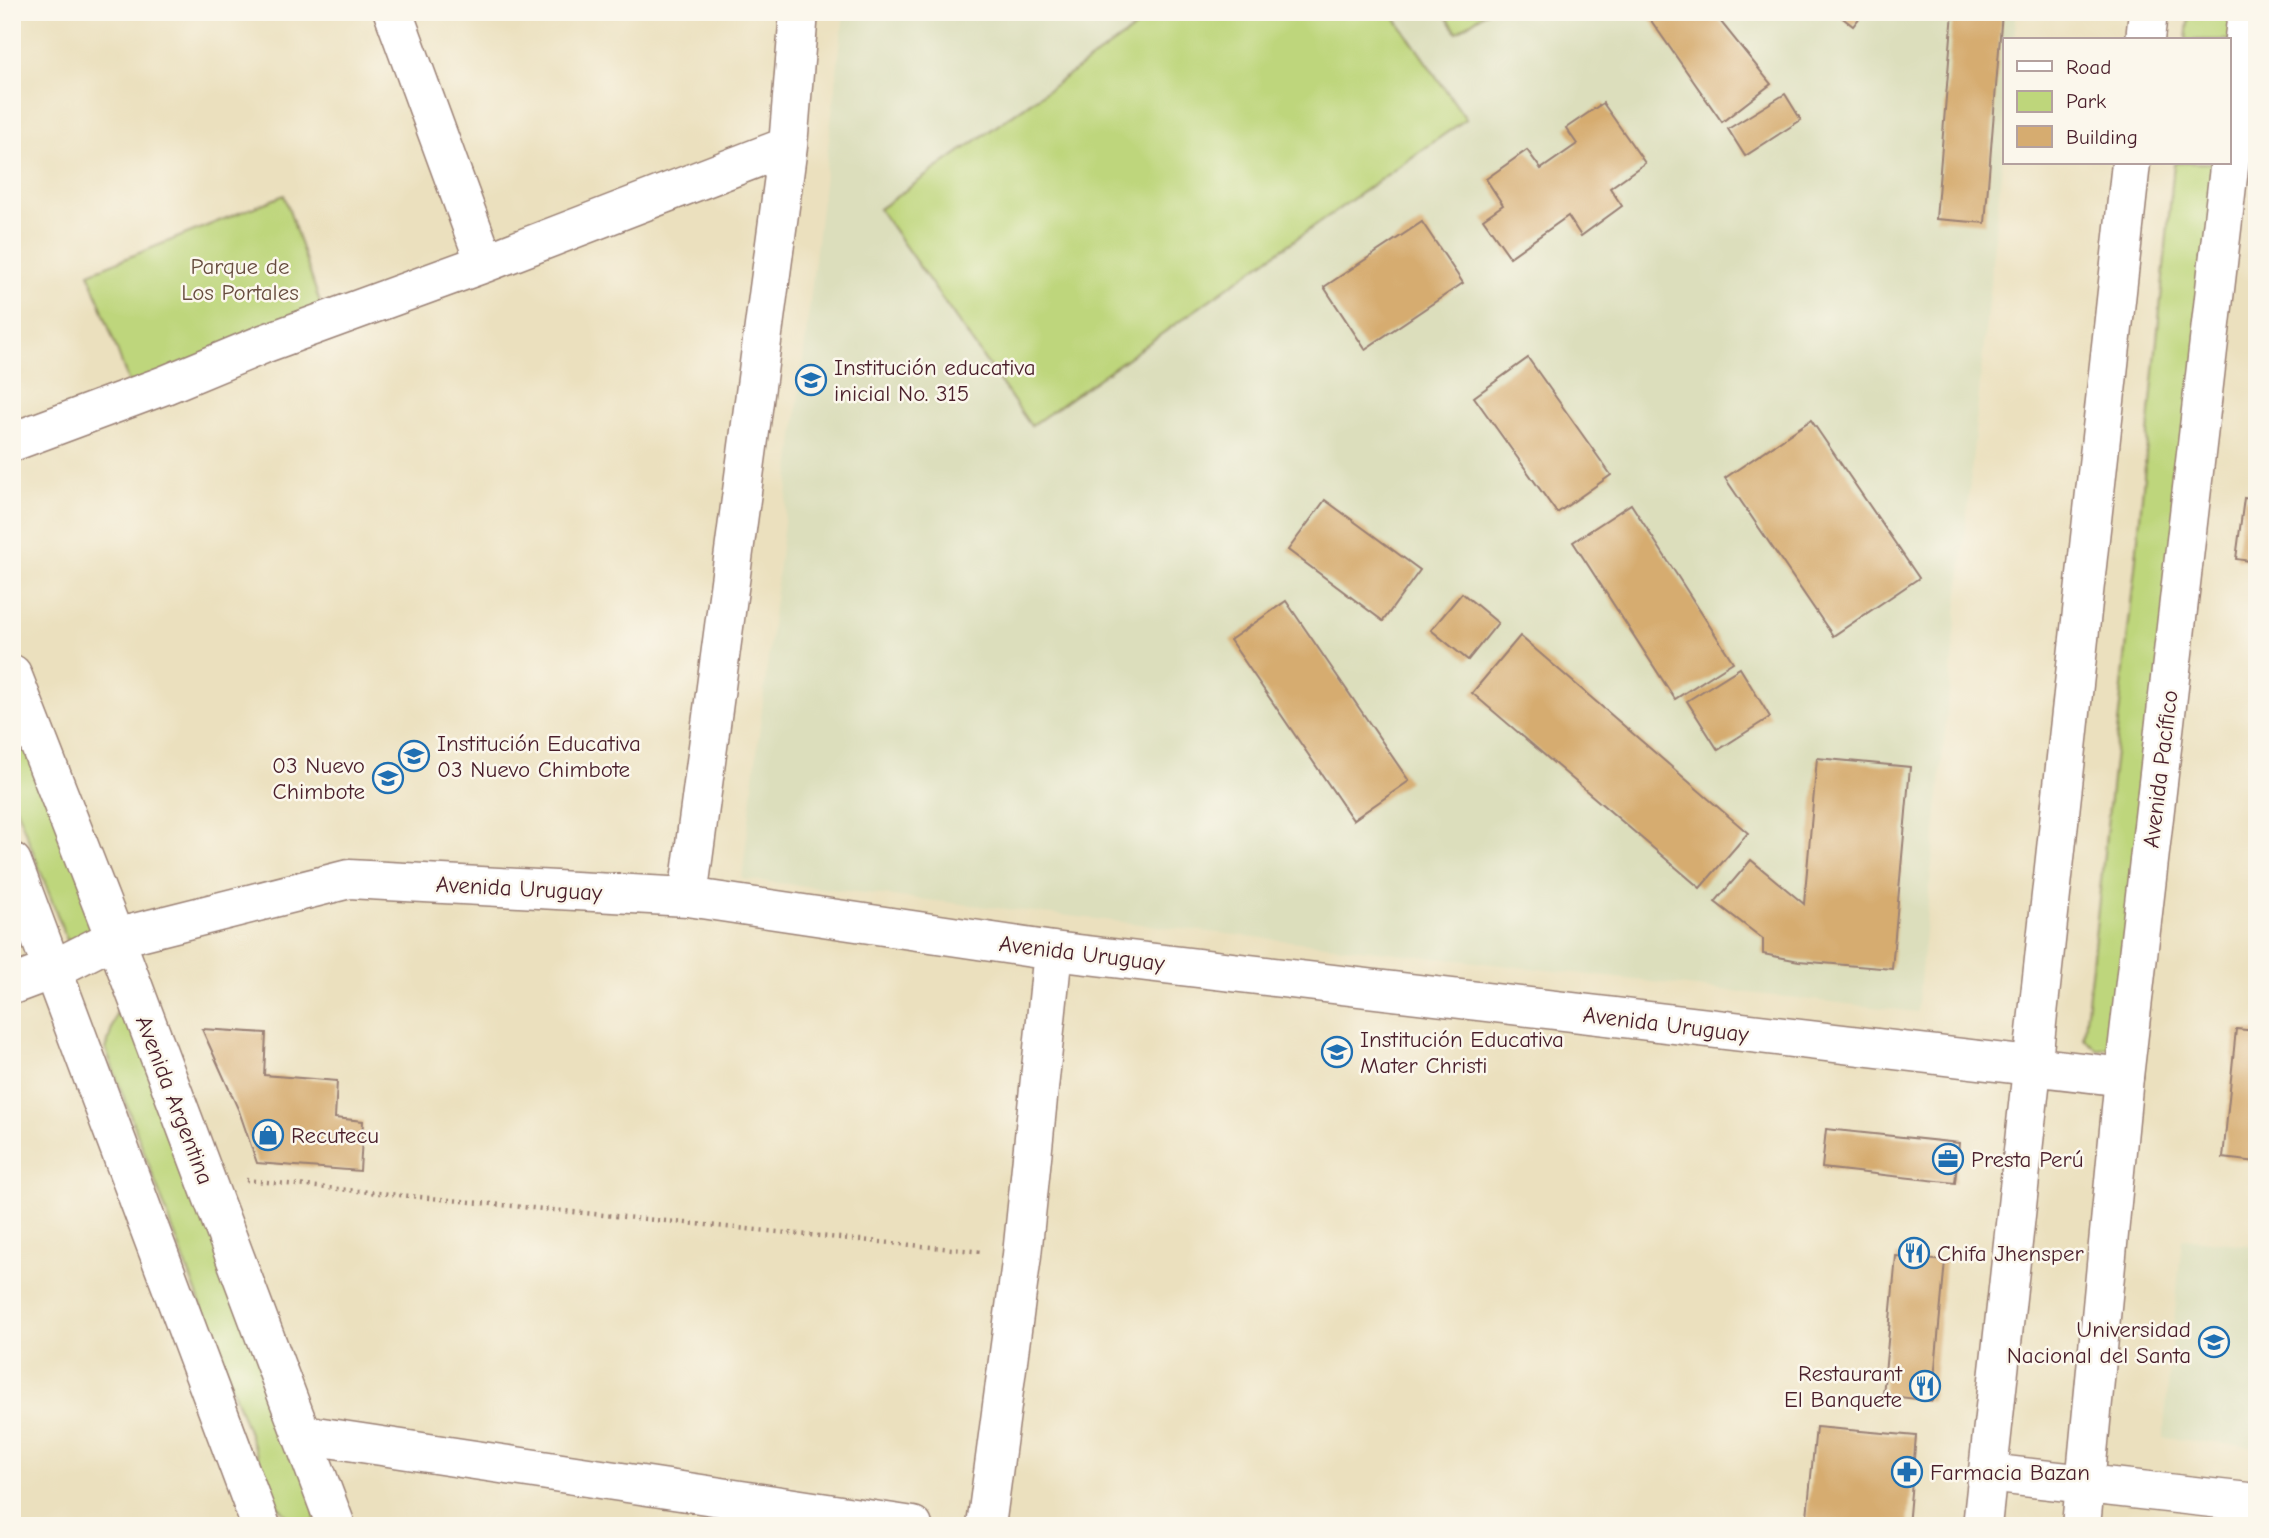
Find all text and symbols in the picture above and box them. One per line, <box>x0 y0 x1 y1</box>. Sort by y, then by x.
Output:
legend <box>2003 38 2230 164</box>
text: Road <box>2066 55 2111 79</box>
text: Park <box>2066 89 2106 113</box>
text: Building <box>2066 125 2138 149</box>
park label: Parque de Los Portales <box>181 253 299 306</box>
place label: Institución educativa inicial No. 315 <box>834 354 1036 407</box>
school or university icon: Institución educativa inicial No. 315 <box>794 363 828 397</box>
street label: Avenida Pacífico <box>2137 689 2184 849</box>
place label: Institución Educativa 03 Nuevo Chimbote <box>437 730 641 783</box>
school or university icon: Institución Educativa 03 Nuevo Chimbote <box>397 739 431 773</box>
place label: 03 Nuevo Chimbote <box>272 752 365 805</box>
school or university icon: 03 Nuevo Chimbote <box>371 761 405 795</box>
street label: Avenida Uruguay <box>435 871 604 906</box>
street label: Avenida Uruguay <box>998 930 1167 977</box>
street label: Avenida Uruguay <box>1582 1001 1751 1048</box>
street label: Avenida Argentina <box>130 1012 219 1188</box>
place label: Institución Educativa Mater Christi <box>1360 1026 1564 1079</box>
school or university icon: Institución Educativa Mater Christi <box>1320 1035 1354 1069</box>
shop icon: Recutecu <box>251 1118 285 1152</box>
place label: Recutecu <box>291 1122 379 1149</box>
office icon: Presta Perú <box>1931 1142 1965 1176</box>
place label: Presta Perú <box>1971 1146 2083 1173</box>
restaurant icon: Chifa Jhensper <box>1897 1236 1931 1270</box>
place label: Chifa Jhensper <box>1937 1240 2085 1267</box>
place label: Universidad Nacional del Santa <box>2007 1316 2191 1369</box>
school or university icon: Universidad Nacional del Santa <box>2197 1325 2231 1359</box>
place label: Restaurant El Banquete <box>1784 1360 1903 1413</box>
restaurant icon: Restaurant El Banquete <box>1908 1369 1942 1403</box>
pharmacy icon: Farmacia Bazan <box>1890 1455 1924 1489</box>
place label: Farmacia Bazan <box>1930 1459 2090 1486</box>

